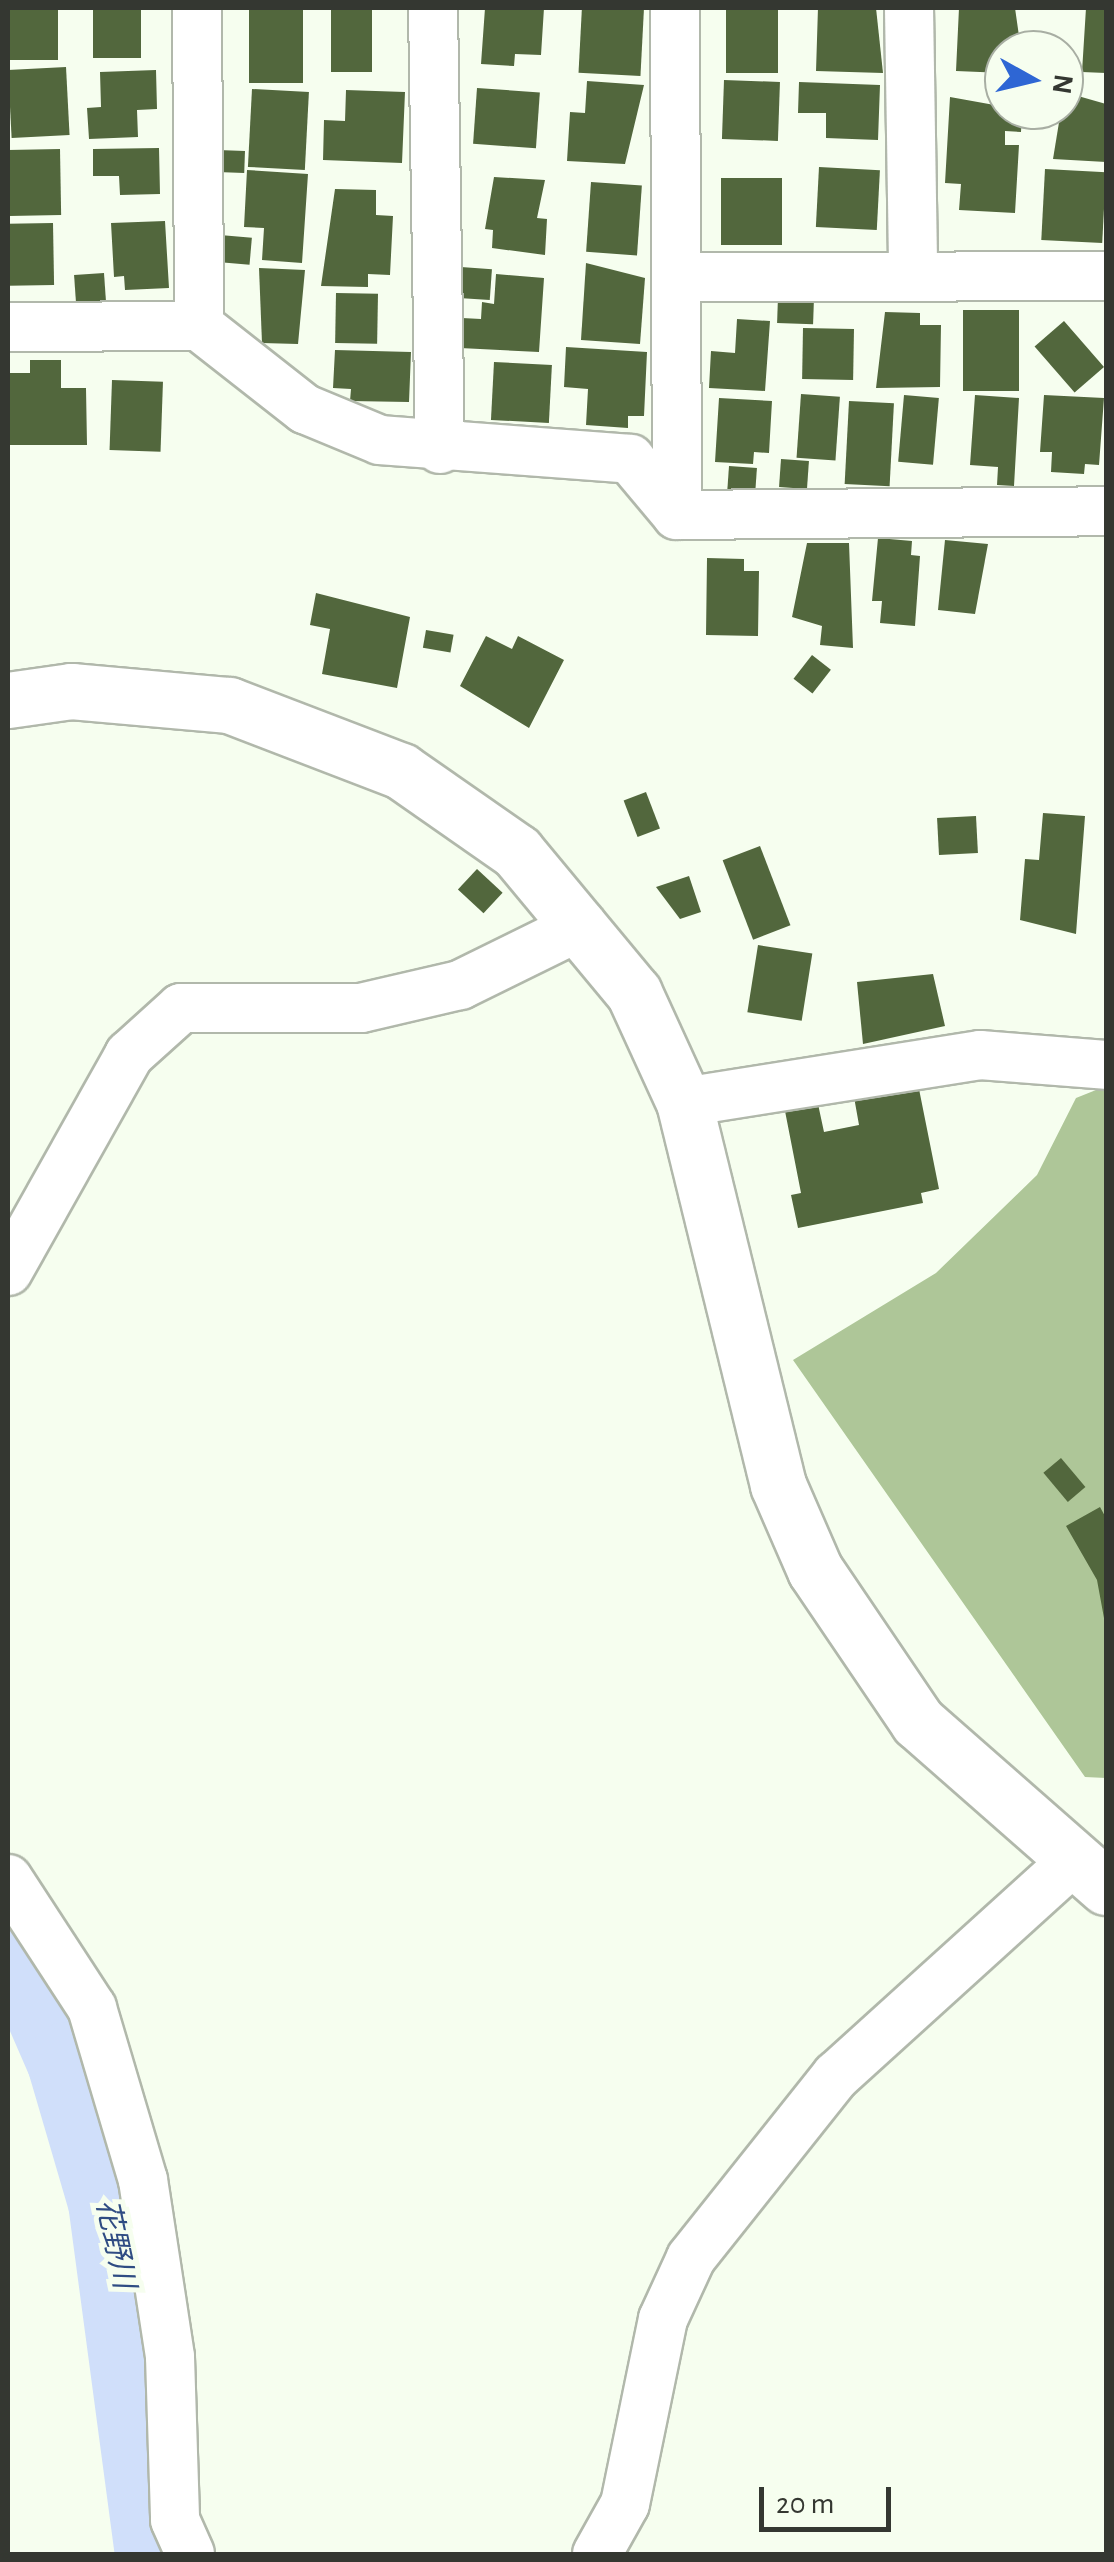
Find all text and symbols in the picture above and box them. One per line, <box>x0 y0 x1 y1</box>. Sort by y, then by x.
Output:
north arrow <box>984 30 1084 130</box>
text: N <box>1047 72 1077 95</box>
water label: 花野川 <box>88 2196 142 2292</box>
scale bar <box>764 2467 896 2529</box>
text: 20 m <box>776 2489 834 2519</box>

